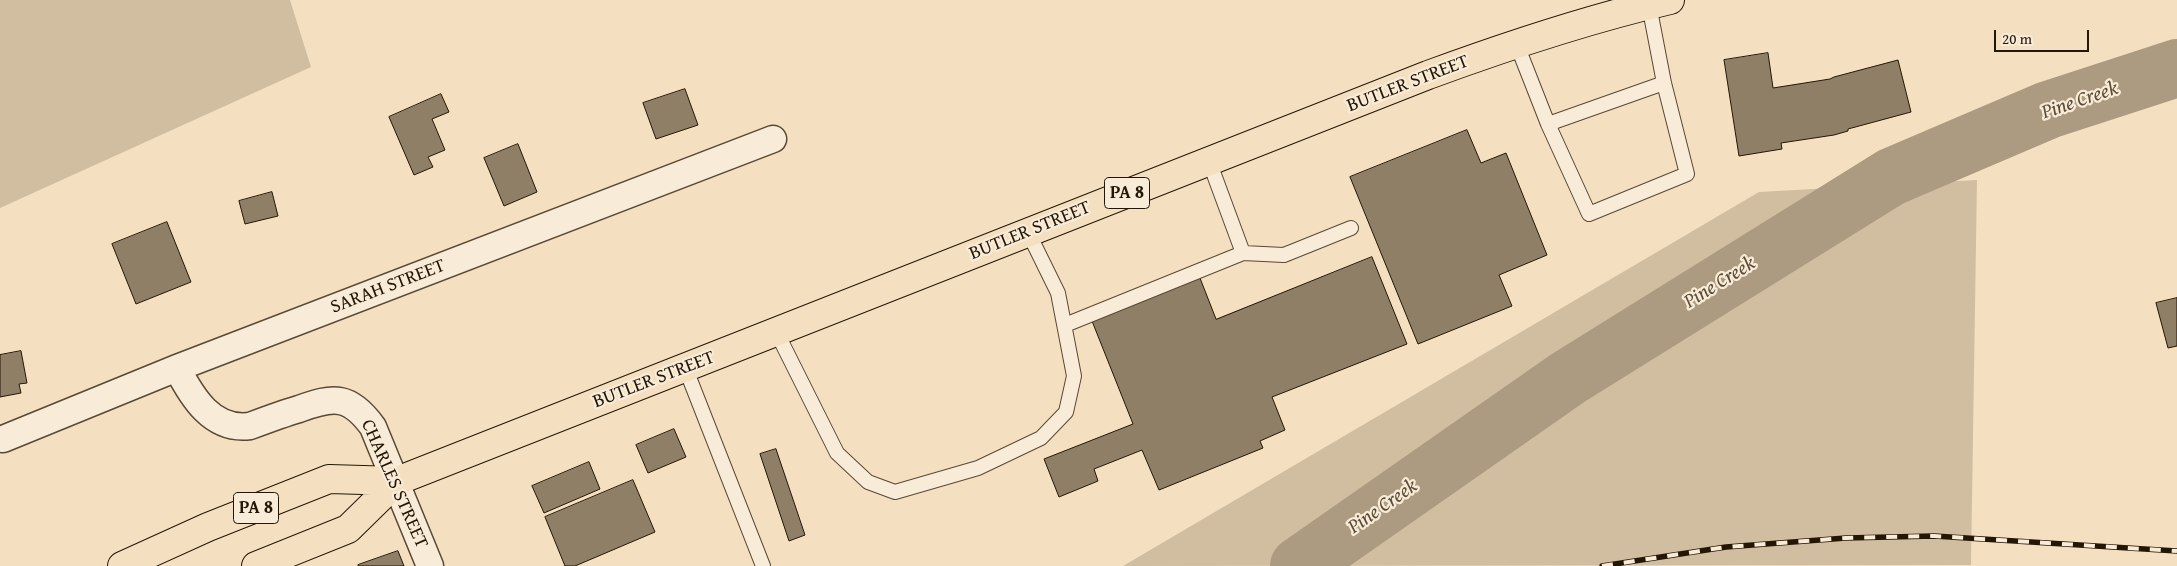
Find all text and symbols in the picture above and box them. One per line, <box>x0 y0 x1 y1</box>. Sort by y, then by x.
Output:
scale bar <box>1997 20 2092 52</box>
text: 20 m <box>2002 28 2032 49</box>
street label: BUTLER STREET <box>1344 50 1472 118</box>
water label: Pine Creek <box>2039 77 2121 125</box>
road number: PA 8 <box>1104 178 1150 208</box>
street label: BUTLER STREET <box>966 196 1094 266</box>
water label: Pine Creek <box>1680 252 1760 314</box>
street label: SARAH STREET <box>328 255 448 319</box>
street label: BUTLER STREET <box>590 346 718 414</box>
street label: CHARLES STREET <box>355 416 433 552</box>
water label: Pine Creek <box>1344 474 1422 540</box>
road number: PA 8 <box>234 492 278 524</box>

